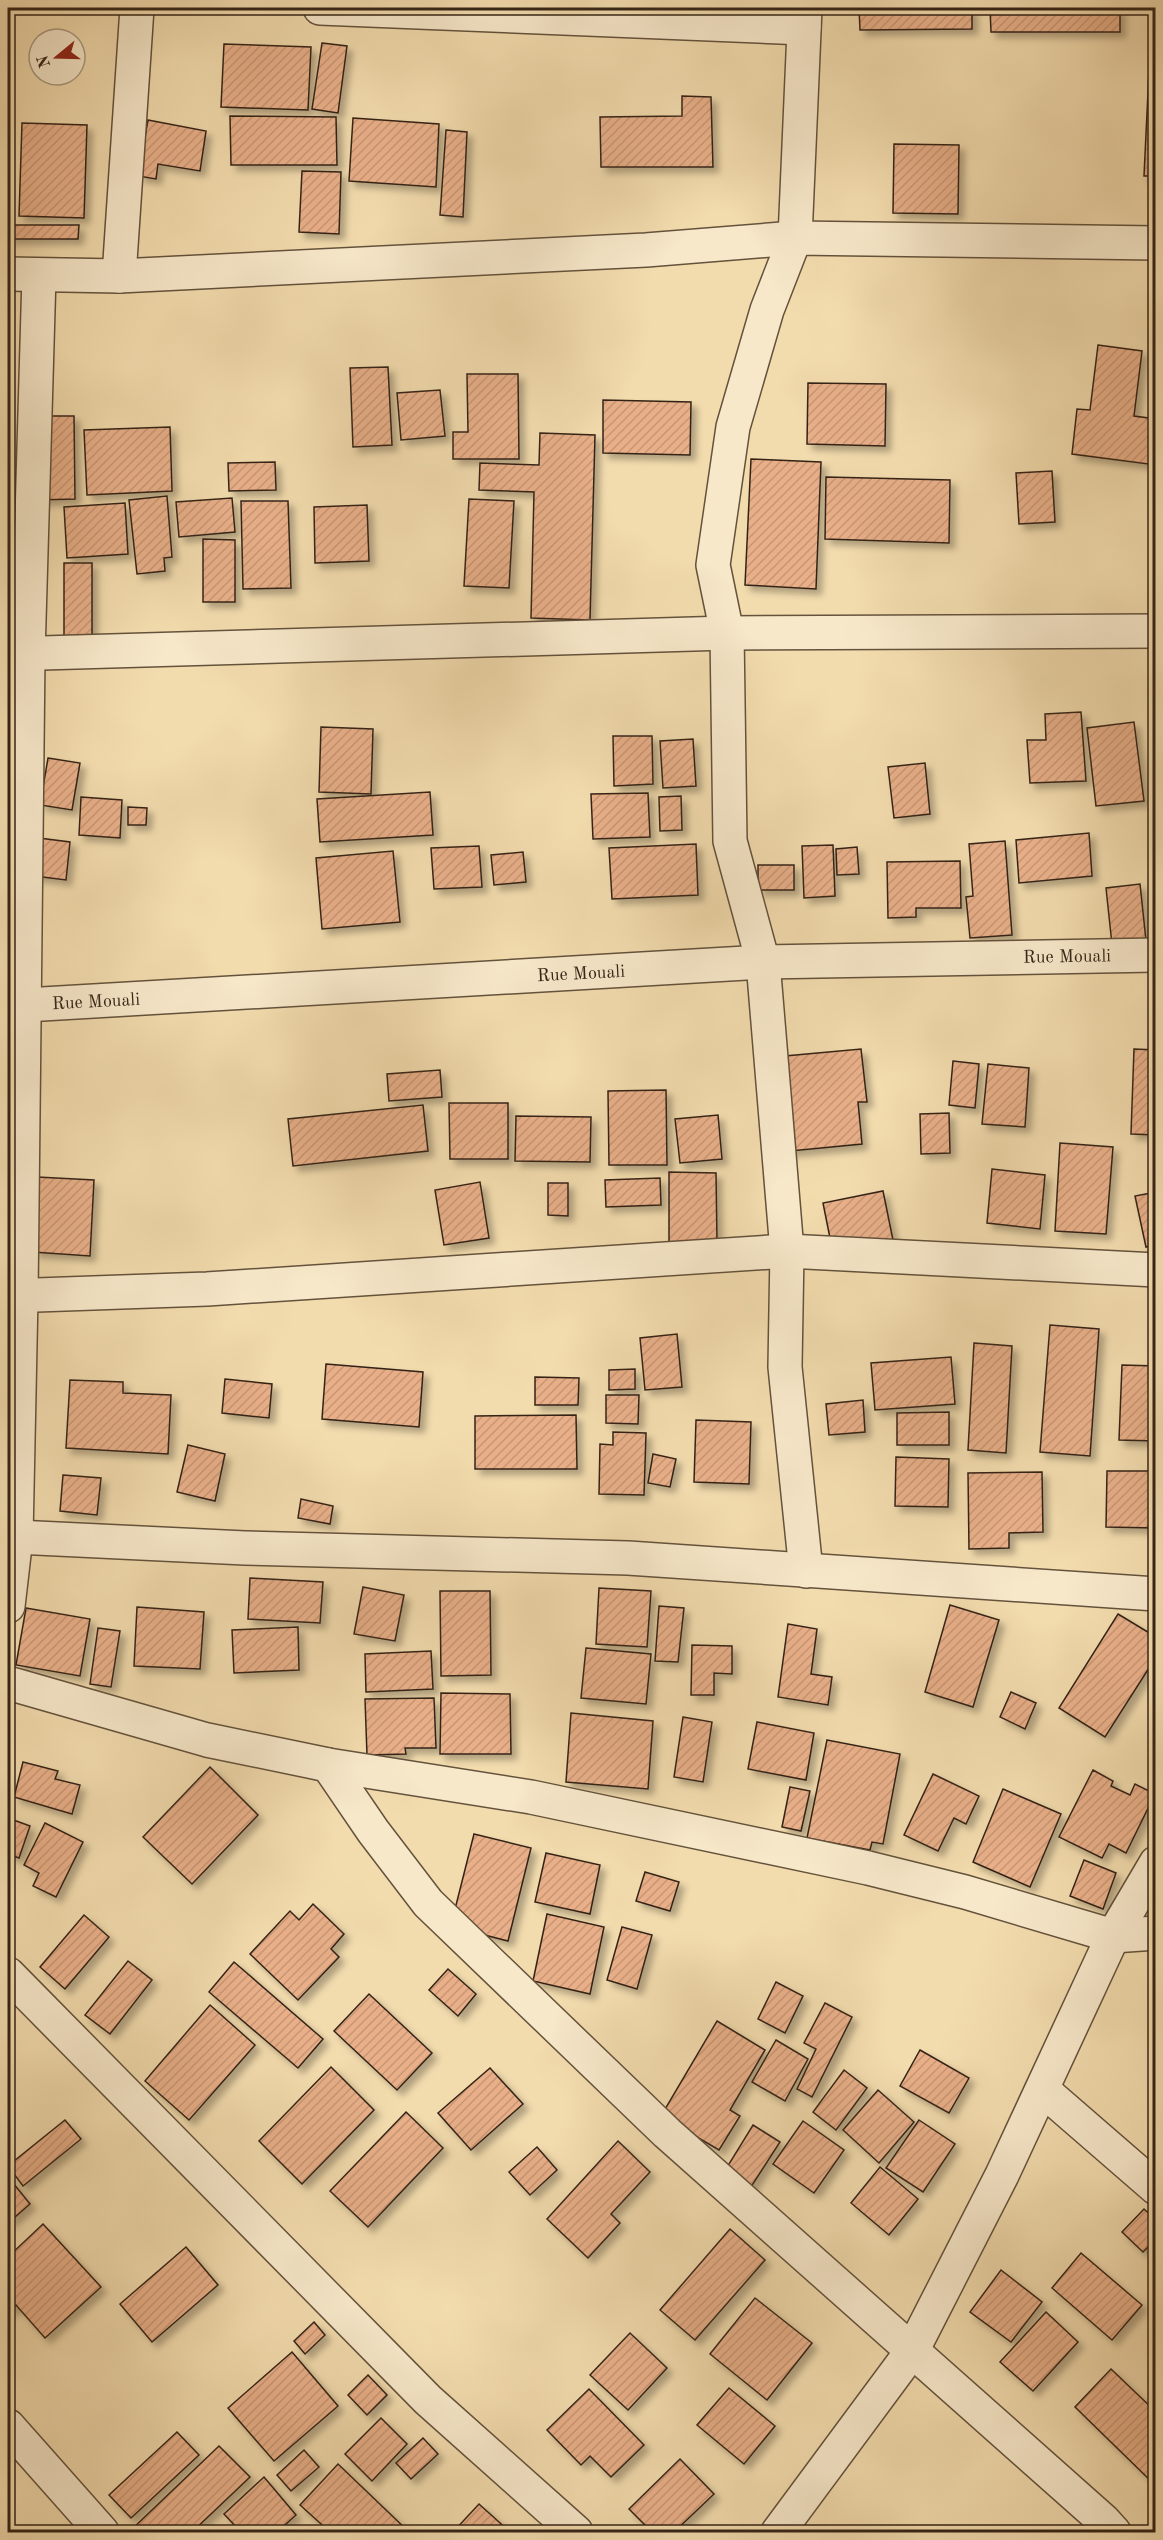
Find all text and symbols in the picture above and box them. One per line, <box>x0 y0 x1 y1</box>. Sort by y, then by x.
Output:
north arrow <box>27 27 87 87</box>
text: N <box>35 52 54 70</box>
street label: Rue Mouali <box>1023 947 1111 967</box>
street label: Rue Mouali <box>537 963 626 985</box>
street label: Rue Mouali <box>52 991 141 1013</box>

